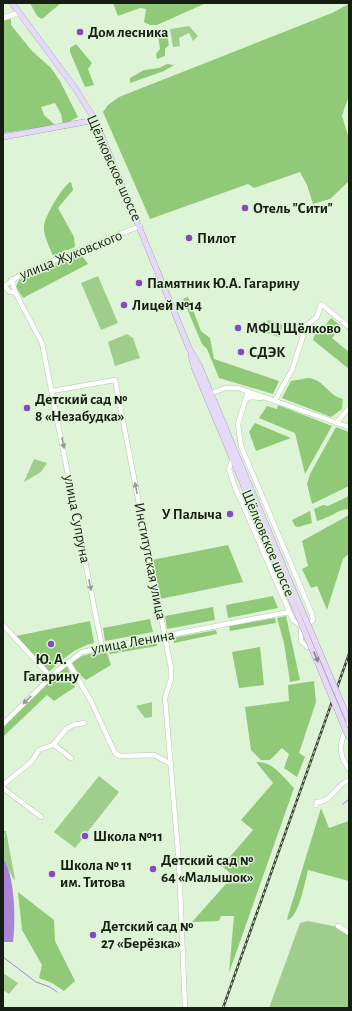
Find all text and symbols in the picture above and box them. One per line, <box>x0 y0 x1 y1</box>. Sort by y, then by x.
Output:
place label: Дом лесника <box>88 25 168 40</box>
marker: Дом лесника <box>75 27 85 37</box>
street label: Щёлковское шоссе <box>84 113 144 224</box>
place label: Отель "Сити" <box>253 201 333 216</box>
marker: Отель "Сити" <box>240 203 250 213</box>
street label: улица Жуковского <box>17 228 124 283</box>
place label: Пилот <box>197 231 236 246</box>
marker: Пилот <box>184 233 194 243</box>
place label: Памятник Ю.А. Гагарину <box>147 276 300 291</box>
marker: Памятник Ю.А. Гагарину <box>134 278 144 288</box>
place label: Лицей №14 <box>132 298 202 313</box>
marker: Лицей №14 <box>119 300 129 310</box>
place label: МФЦ Щёлково <box>246 321 341 336</box>
marker: МФЦ Щёлково <box>233 323 243 333</box>
place label: СДЭК <box>249 345 285 360</box>
marker: СДЭК <box>236 347 246 357</box>
place label: Детский сад № 8 «Незабудка» <box>35 392 128 424</box>
marker: Детский сад № 8 «Незабудка» <box>22 403 32 413</box>
one-way arrow <box>60 437 66 449</box>
street label: улица Супруна <box>61 473 93 564</box>
one-way arrow <box>133 482 139 495</box>
street label: Щёлковское шоссе <box>239 487 297 599</box>
street label: Институтская улица <box>131 501 169 621</box>
place label: У Палыча <box>162 507 222 522</box>
marker: У Палыча <box>225 509 235 519</box>
one-way arrow <box>88 579 94 591</box>
street label: улица Ленина <box>89 627 176 657</box>
marker: Ю. А. Гагарину <box>46 639 56 649</box>
place label: Ю. А. Гагарину <box>23 652 79 684</box>
one-way arrow <box>313 652 319 664</box>
one-way arrow <box>22 695 32 705</box>
place label: Школа №11 <box>93 829 163 844</box>
marker: Школа №11 <box>80 831 90 841</box>
place label: Детский сад № 64 «Малышок» <box>161 853 254 885</box>
place label: Школа № 11 им. Титова <box>60 858 132 890</box>
marker: Детский сад № 64 «Малышок» <box>148 864 158 874</box>
marker: Школа № 11 им. Титова <box>47 869 57 879</box>
place label: Детский сад № 27 «Берёзка» <box>101 919 194 951</box>
marker: Детский сад № 27 «Берёзка» <box>88 930 98 940</box>

